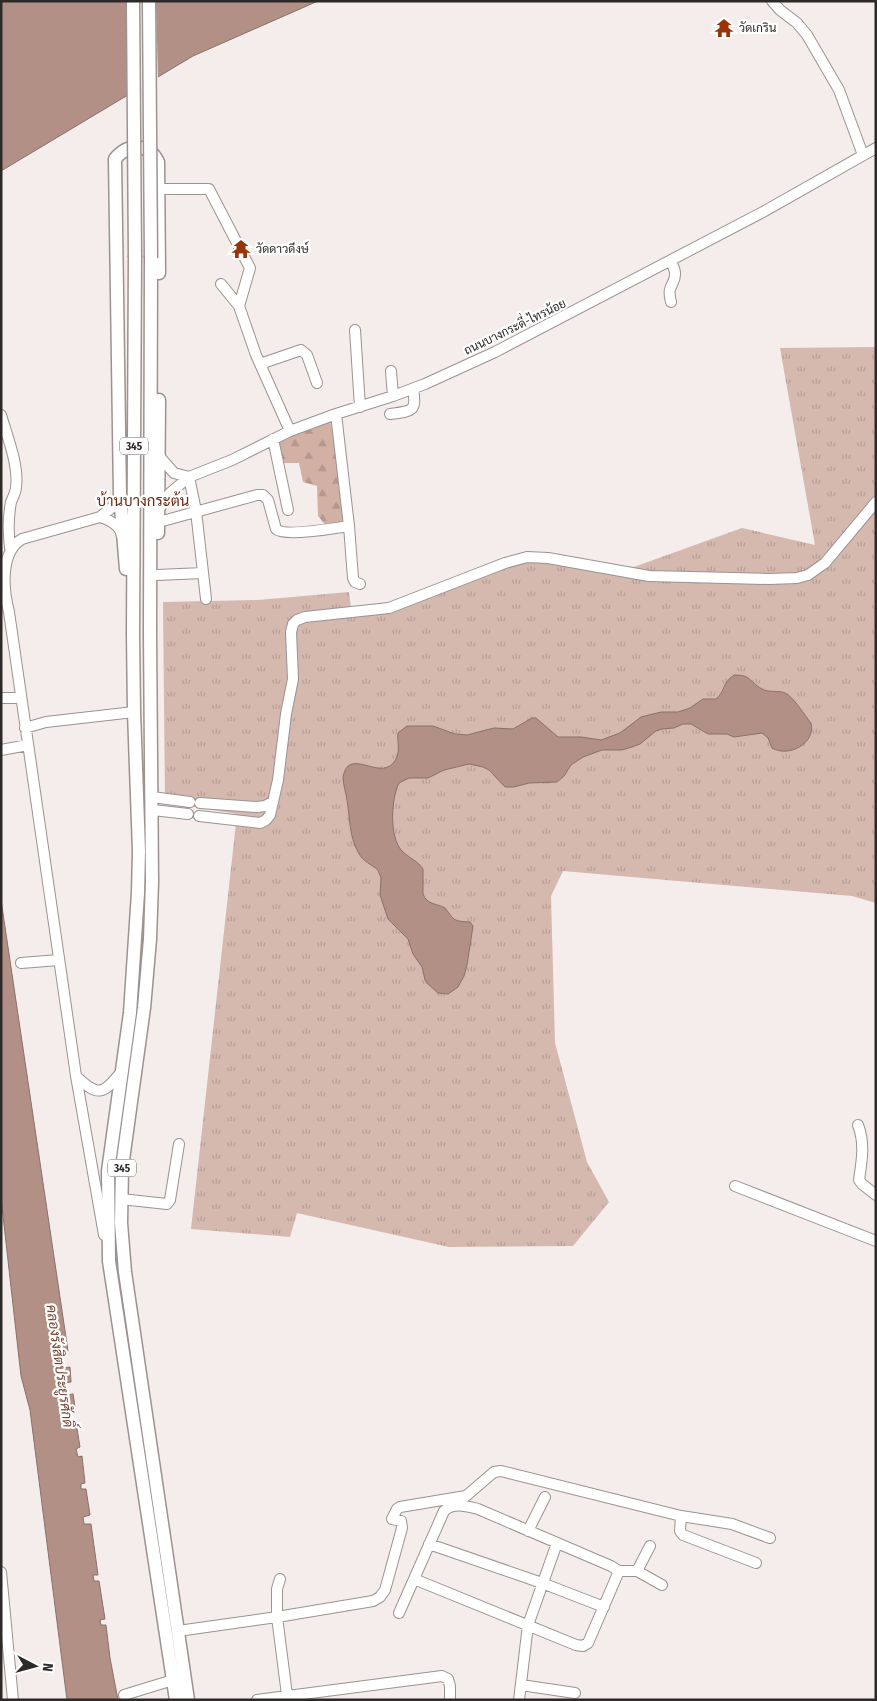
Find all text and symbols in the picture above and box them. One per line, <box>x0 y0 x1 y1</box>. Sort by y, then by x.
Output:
temple icon: วัดเกริน <box>713 17 735 39</box>
place label: วัดเกริน <box>739 21 777 35</box>
temple icon: วัดดาวดึงษ์ <box>230 238 252 260</box>
place label: วัดดาวดึงษ์ <box>256 241 310 256</box>
street label: ถนนบางกระดี่-ไทรน้อย <box>460 293 568 358</box>
road number: 345 <box>120 438 148 454</box>
district label: บ้านบางกระต้น <box>97 491 189 510</box>
road number: 345 <box>108 1160 136 1176</box>
water label: คลองรังสิตประยูรศักดิ์ <box>41 1303 81 1431</box>
north arrow <box>10 1641 60 1691</box>
text: N <box>39 1662 56 1672</box>

